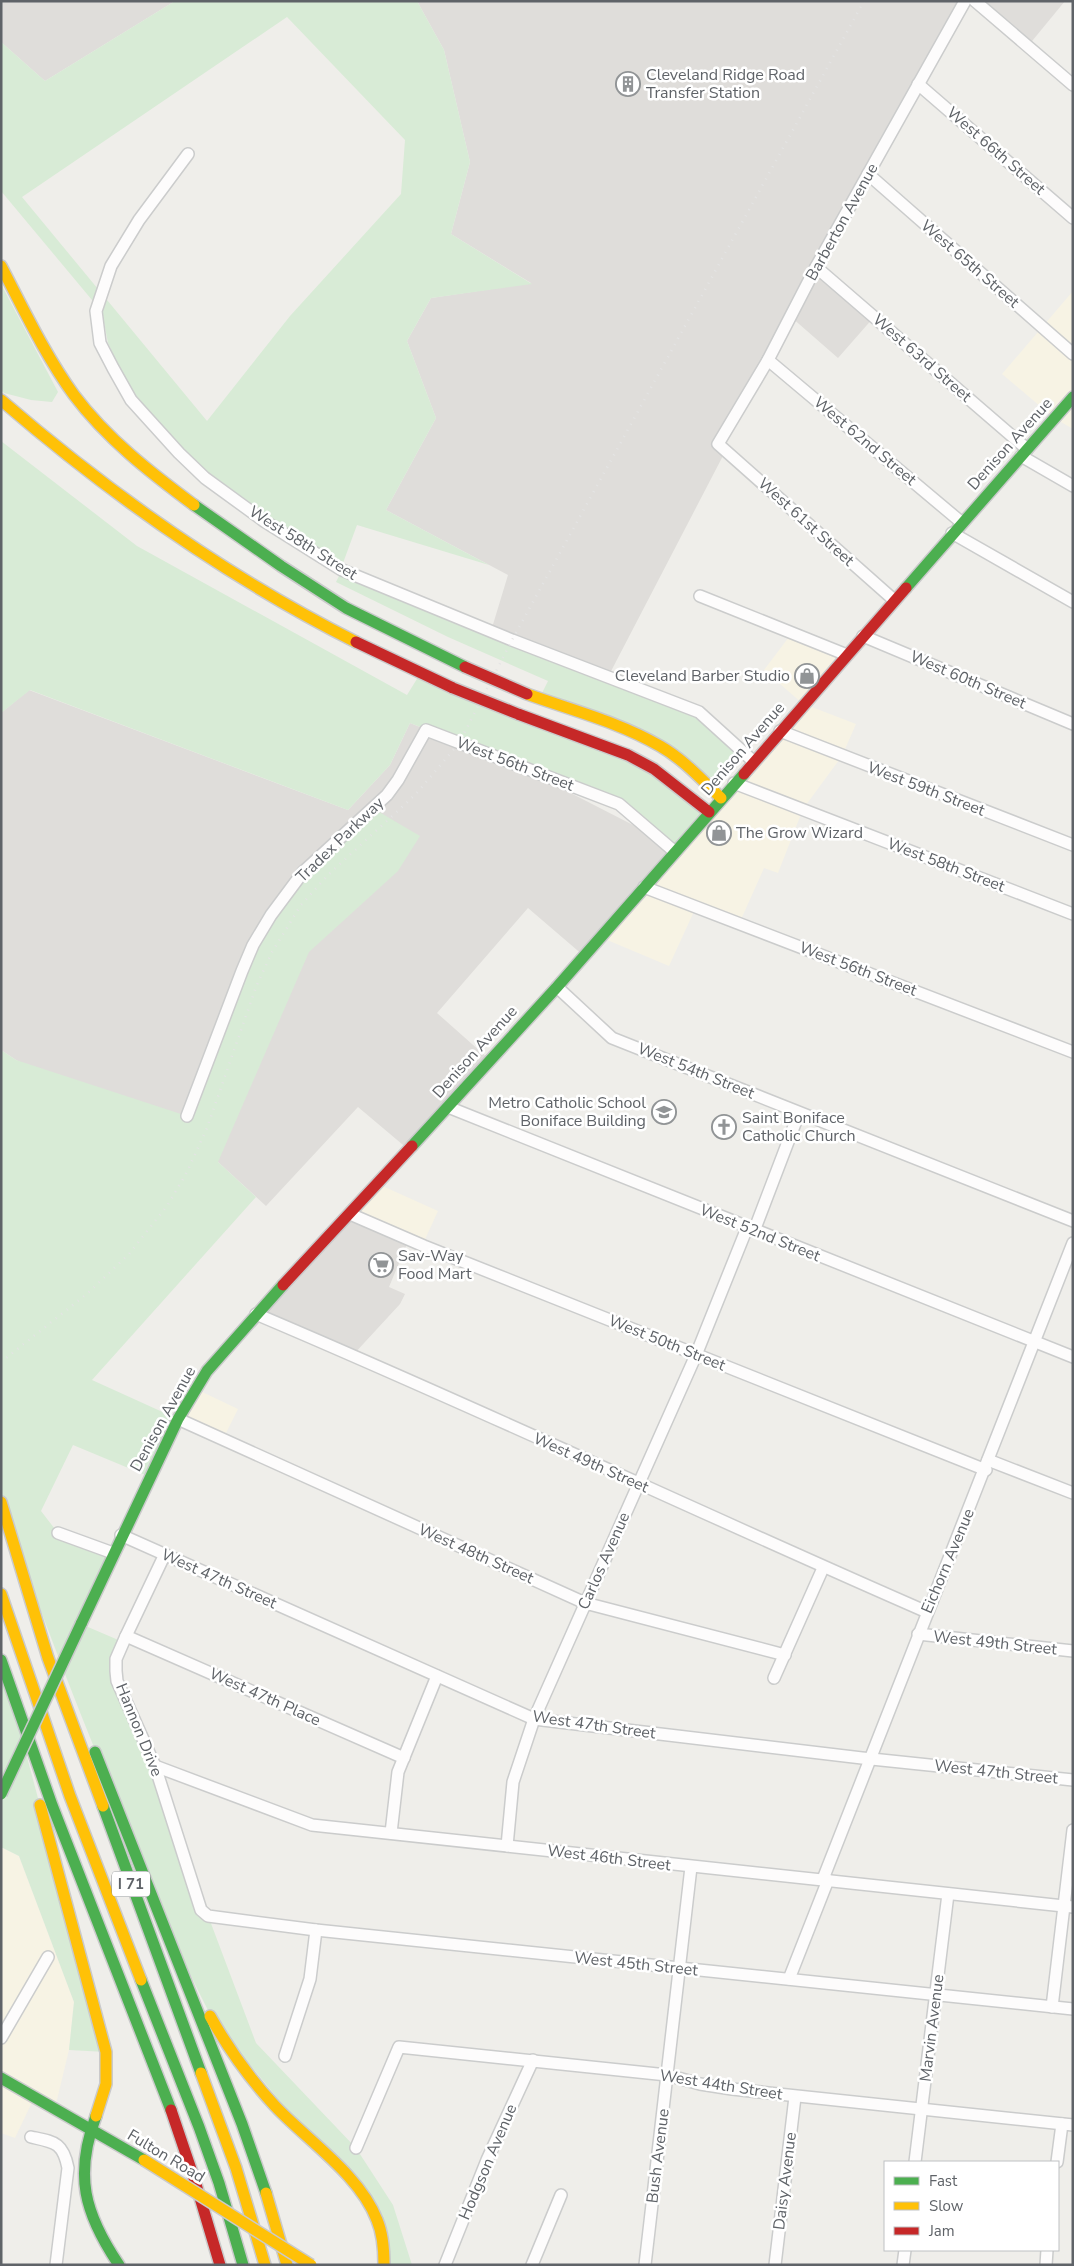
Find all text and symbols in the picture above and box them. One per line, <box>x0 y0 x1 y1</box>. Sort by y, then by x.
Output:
place label: Cleveland Ridge Road Transfer Station <box>646 64 805 104</box>
building icon: Cleveland Ridge Road Transfer Station <box>615 71 641 97</box>
street label: West 66th Street <box>942 102 1050 200</box>
street label: Barberton Avenue <box>801 159 883 285</box>
street label: West 65th Street <box>916 215 1024 313</box>
street label: West 63rd Street <box>868 309 976 407</box>
street label: West 62nd Street <box>809 391 921 491</box>
street label: Denison Avenue <box>963 393 1057 495</box>
street label: West 61st Street <box>753 473 859 571</box>
street label: West 58th Street <box>245 501 362 585</box>
street label: West 60th Street <box>907 646 1030 715</box>
shop icon: Cleveland Barber Studio <box>794 663 820 689</box>
place label: Cleveland Barber Studio <box>615 665 790 687</box>
street label: Denison Avenue <box>696 697 790 801</box>
street label: West 56th Street <box>453 731 577 797</box>
street label: West 59th Street <box>864 756 988 822</box>
street label: Tradex Parkway <box>291 792 389 888</box>
shop icon: The Grow Wizard <box>706 820 732 846</box>
place label: The Grow Wizard <box>736 822 863 844</box>
street label: West 58th Street <box>884 832 1008 898</box>
street label: West 56th Street <box>796 936 920 1002</box>
street label: Denison Avenue <box>428 1001 522 1103</box>
street label: West 54th Street <box>634 1038 758 1105</box>
place label: Metro Catholic School Boniface Building <box>488 1092 646 1132</box>
school or university icon: Metro Catholic School Boniface Building <box>651 1099 677 1125</box>
place label: Saint Boniface Catholic Church <box>742 1107 856 1147</box>
church icon: Saint Boniface Catholic Church <box>711 1114 737 1140</box>
street label: West 52nd Street <box>697 1199 824 1267</box>
place label: Sav-Way Food Mart <box>398 1245 472 1285</box>
supermarket icon: Sav-Way Food Mart <box>368 1252 394 1278</box>
street label: West 50th Street <box>605 1310 729 1377</box>
street label: Denison Avenue <box>125 1362 201 1476</box>
street label: West 49th Street <box>530 1428 653 1498</box>
street label: Eichorn Avenue <box>916 1505 980 1617</box>
street label: Carlos Avenue <box>573 1509 635 1613</box>
street label: West 48th Street <box>415 1519 538 1589</box>
street label: West 47th Street <box>158 1544 281 1614</box>
street label: West 49th Street <box>932 1626 1058 1660</box>
street label: West 47th Place <box>206 1663 324 1731</box>
street label: Hannon Drive <box>110 1680 168 1780</box>
street label: West 47th Street <box>531 1705 657 1745</box>
street label: West 47th Street <box>933 1755 1059 1789</box>
street label: West 46th Street <box>546 1840 672 1877</box>
road number: I 71 <box>112 1872 150 1896</box>
street label: West 45th Street <box>573 1947 699 1981</box>
street label: Marvin Avenue <box>915 1973 949 2083</box>
street label: West 44th Street <box>658 2064 784 2106</box>
street label: Hodgson Avenue <box>454 2101 522 2223</box>
street label: Bush Avenue <box>641 2107 675 2205</box>
street label: Fulton Road <box>123 2124 209 2188</box>
street label: Daisy Avenue <box>768 2131 802 2231</box>
legend <box>884 2161 1059 2251</box>
text: Fast <box>929 2171 958 2191</box>
text: Slow <box>929 2196 964 2216</box>
text: Jam <box>928 2221 955 2241</box>

